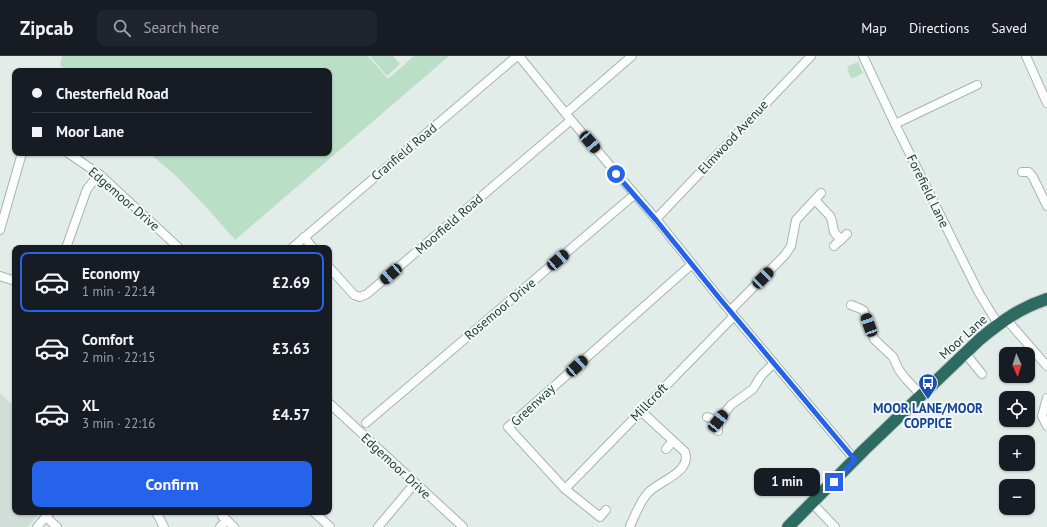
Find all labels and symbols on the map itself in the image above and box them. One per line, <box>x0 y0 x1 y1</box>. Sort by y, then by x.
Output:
street label: Elmwood Avenue <box>694 96 772 178</box>
street label: Cranfield Road <box>368 120 440 184</box>
car <box>578 129 602 155</box>
street label: Forefield Lane <box>903 152 953 230</box>
street label: Edgemoor Drive <box>85 163 163 235</box>
route start <box>607 165 625 183</box>
street label: Moorfield Road <box>412 190 486 258</box>
car <box>545 248 571 272</box>
car <box>378 262 404 286</box>
car <box>750 265 776 291</box>
street label: Rosemoor Drive <box>461 274 539 344</box>
street label: Moor Lane <box>935 311 991 363</box>
car <box>859 312 879 338</box>
north arrow <box>999 347 1035 383</box>
car <box>564 354 590 378</box>
bus stop icon: MOOR LANE/MOOR COPPICE <box>917 372 939 400</box>
street label: Millcroft <box>627 379 672 425</box>
street label: Greenway <box>507 380 559 430</box>
place label: MOOR LANE/MOOR COPPICE <box>873 400 983 432</box>
car <box>706 408 730 434</box>
street label: Edgemoor Drive <box>358 429 434 503</box>
callout: 1 min <box>754 468 820 496</box>
route end <box>825 473 843 491</box>

